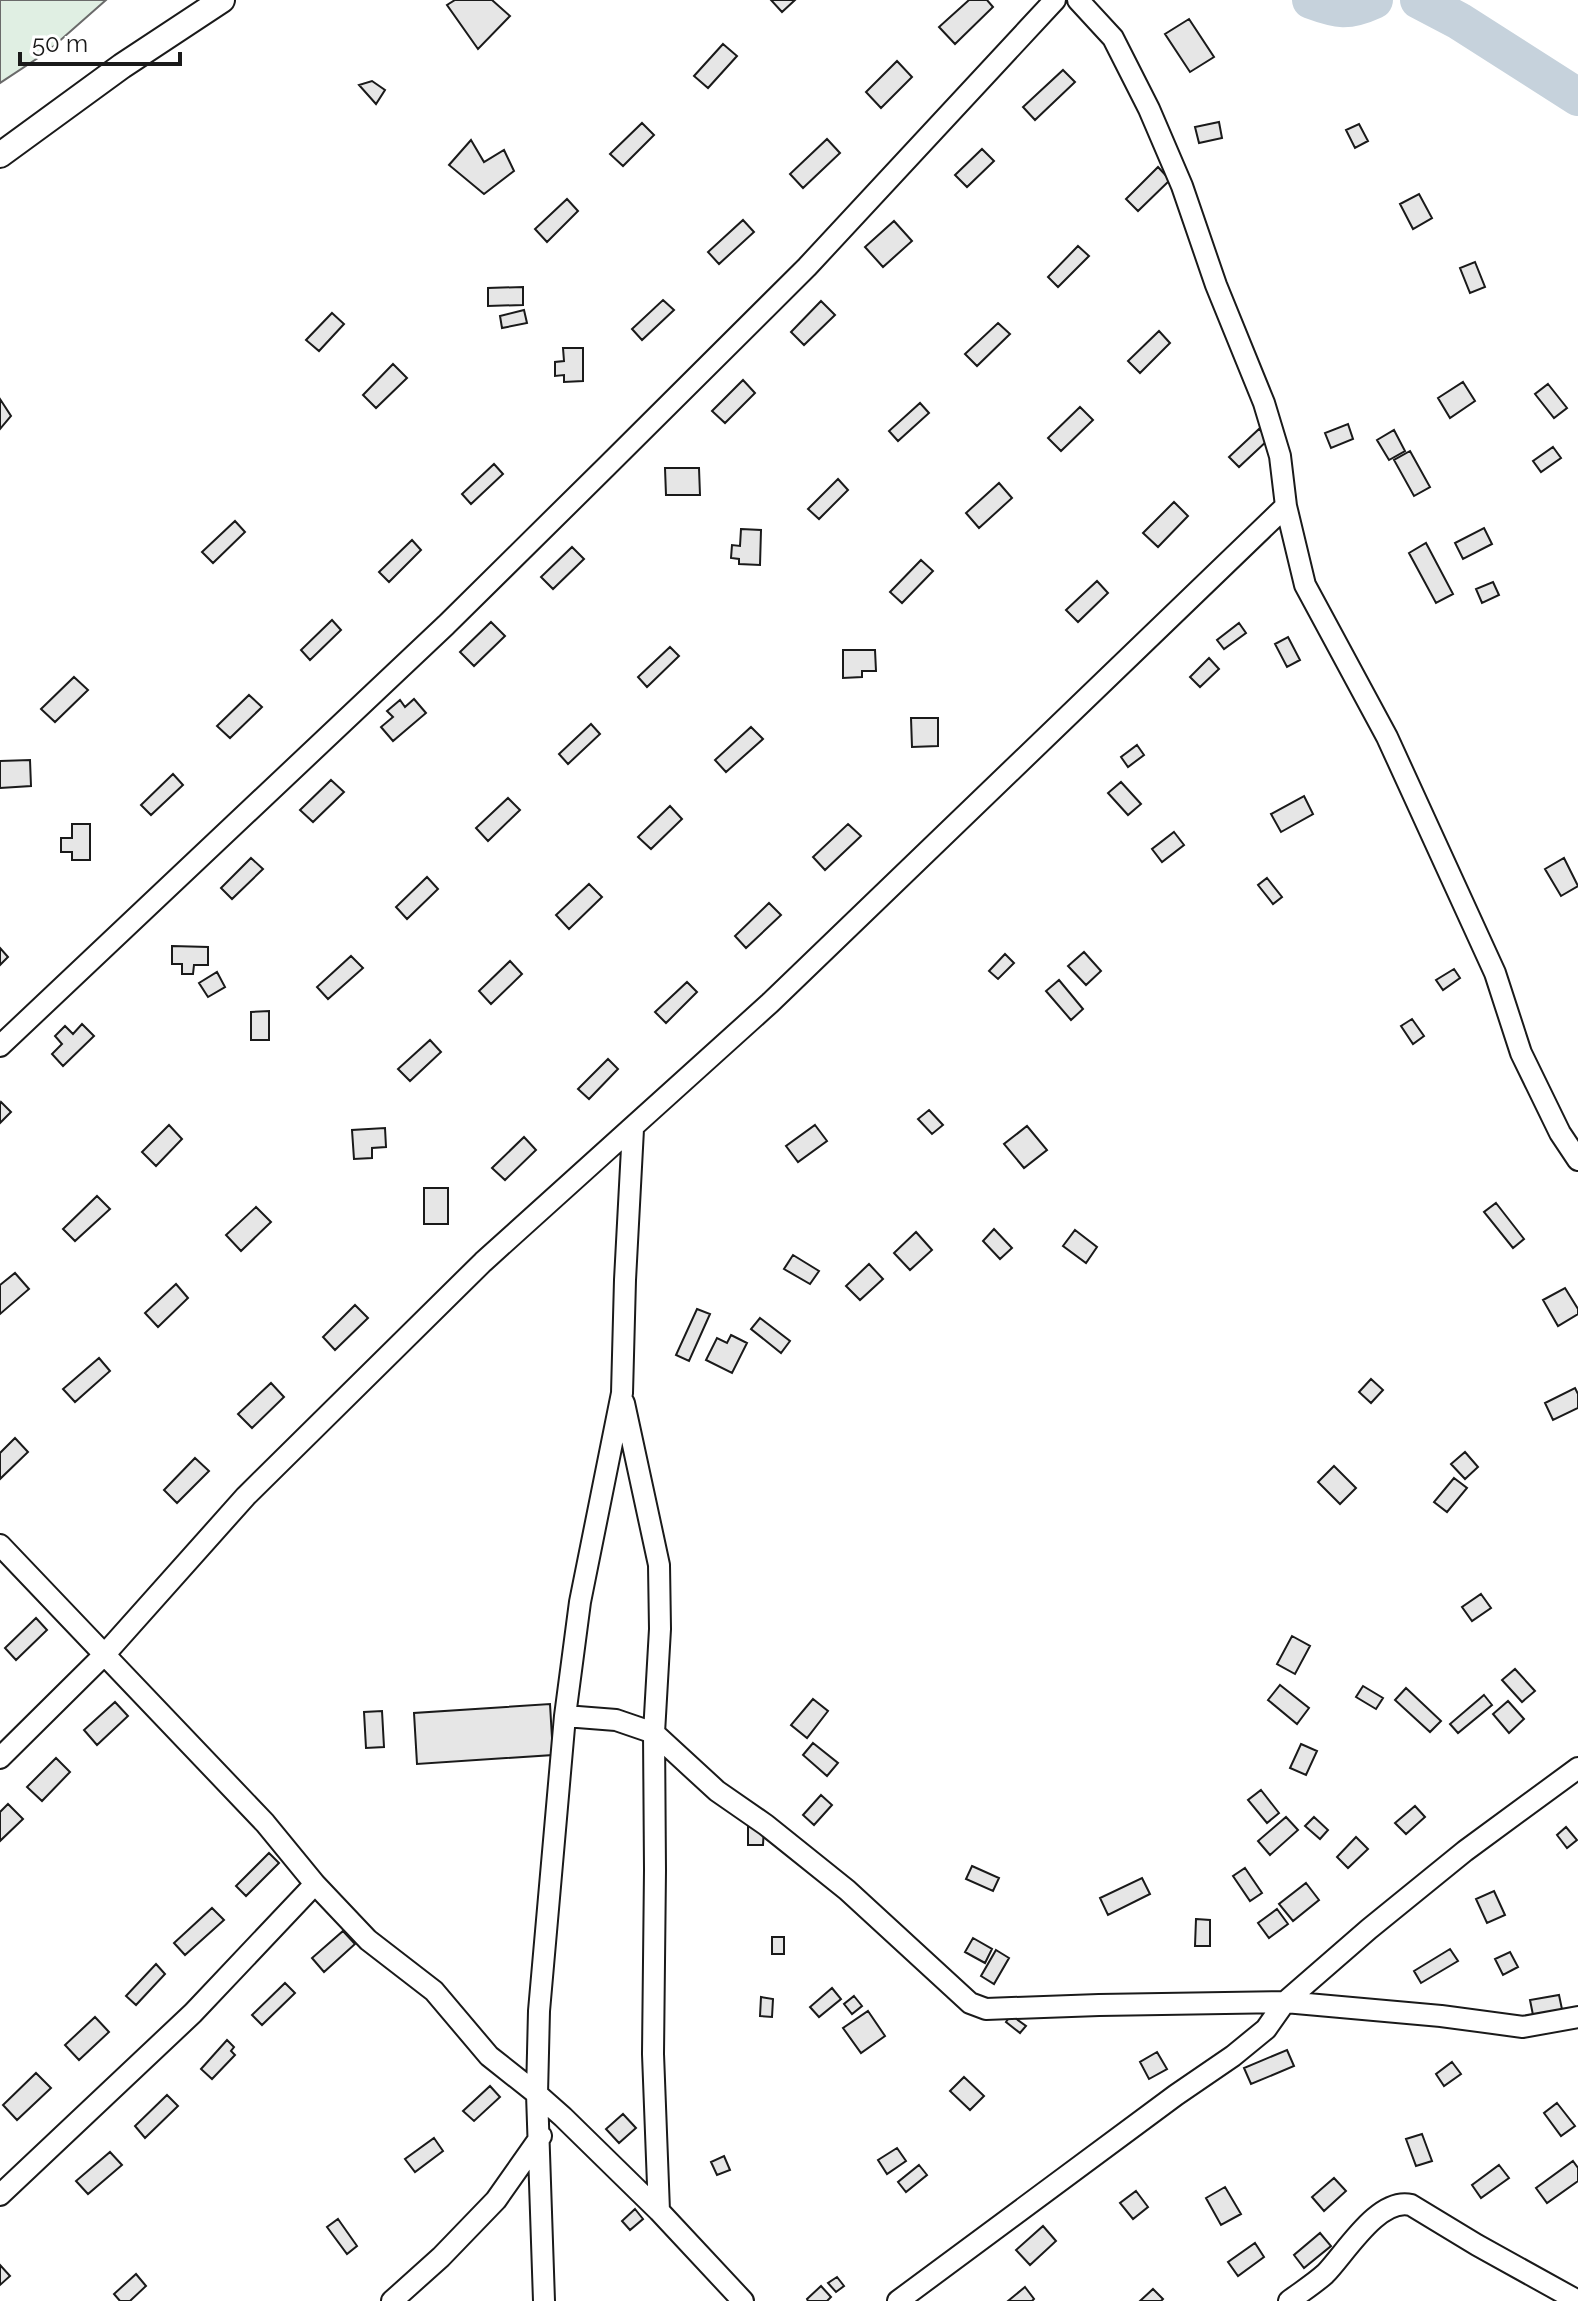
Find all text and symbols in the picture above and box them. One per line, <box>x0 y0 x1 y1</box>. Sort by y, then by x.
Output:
scale bar <box>20 16 180 66</box>
text: 50 m <box>32 29 88 58</box>

